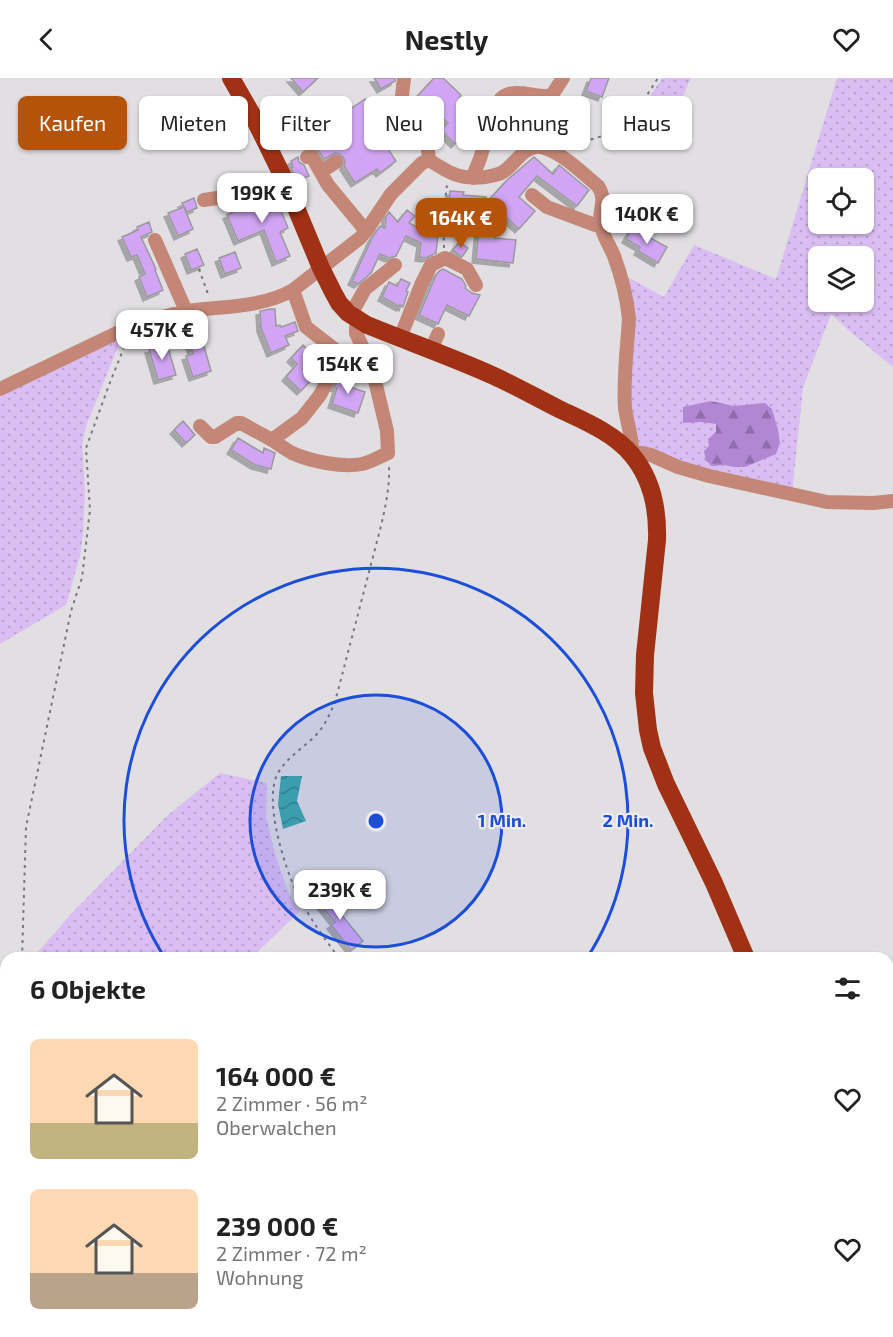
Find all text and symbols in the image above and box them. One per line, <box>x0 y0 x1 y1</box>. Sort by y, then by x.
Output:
icon: back <box>30 23 63 56</box>
text: Nestly <box>405 23 488 55</box>
icon: heart <box>830 23 863 56</box>
chip: Kaufen <box>18 96 127 150</box>
chip: Mieten <box>139 96 248 150</box>
chip: Filter <box>260 96 352 150</box>
chip: Neu <box>364 96 444 150</box>
chip: Wohnung <box>456 96 590 150</box>
chip: Haus <box>602 96 692 150</box>
map controls <box>808 168 874 312</box>
button: locate <box>808 168 874 234</box>
pin: 199K € <box>213 173 311 224</box>
text: 199K € <box>231 180 293 204</box>
pin: 140K € <box>598 194 696 245</box>
pin: 164K € <box>412 198 510 249</box>
text: 140K € <box>615 201 679 225</box>
text: 164K € <box>430 205 492 229</box>
button: layers <box>808 246 874 312</box>
pin: 457K € <box>113 310 211 361</box>
text: 457K € <box>130 317 194 341</box>
pin: 154K € <box>299 344 397 395</box>
text: 154K € <box>317 351 379 375</box>
text: 1 Min. <box>478 809 526 831</box>
text: 2 Min. <box>603 809 654 831</box>
centre of rings <box>366 811 386 831</box>
pin: 239K € <box>291 870 389 921</box>
text: 239K € <box>308 877 372 901</box>
icon: filters <box>831 972 864 1005</box>
text: 6 Objekte <box>30 973 146 1004</box>
text: 164 000 € <box>216 1060 336 1091</box>
icon: home <box>78 1063 150 1135</box>
icon: heart <box>831 1083 864 1116</box>
text: 2 Zimmer · 56 m² <box>216 1091 367 1115</box>
text: Oberwalchen <box>216 1115 337 1139</box>
text: 239 000 € <box>216 1210 338 1241</box>
icon: home <box>78 1213 150 1285</box>
icon: heart <box>831 1233 864 1266</box>
text: 2 Zimmer · 72 m² <box>216 1241 367 1265</box>
text: Wohnung <box>216 1265 303 1289</box>

